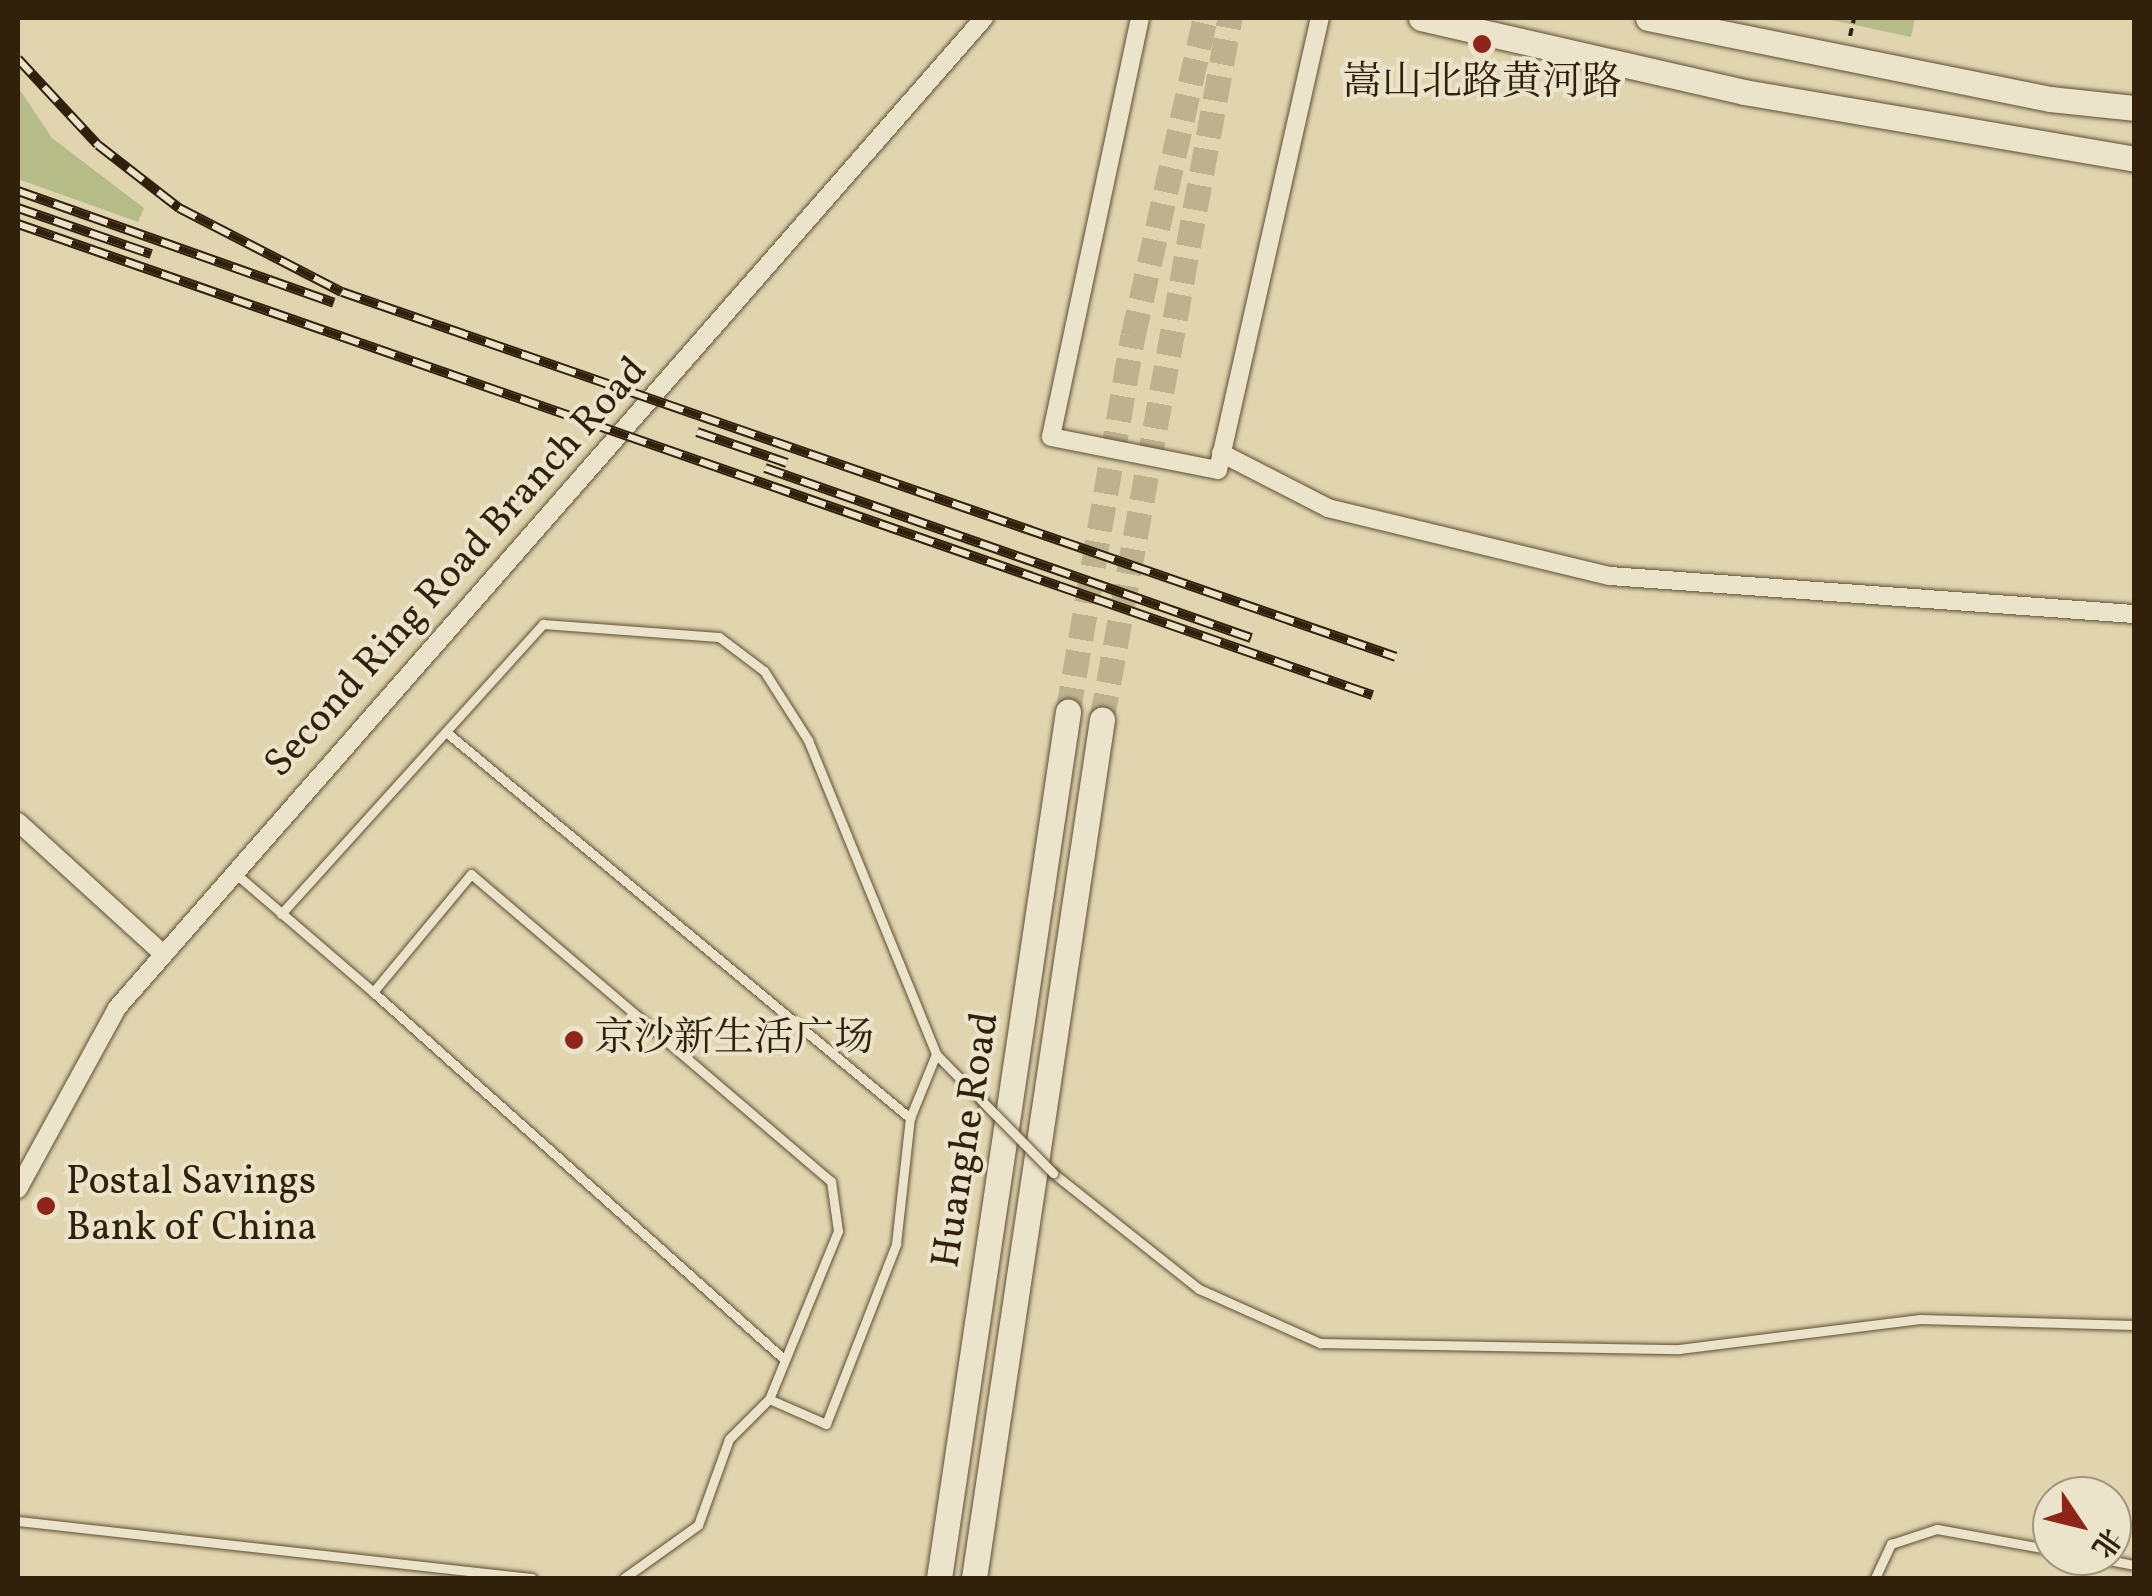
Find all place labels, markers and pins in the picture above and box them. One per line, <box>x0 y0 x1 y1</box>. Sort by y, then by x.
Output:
marker: 嵩山北路黄河路 <box>1471 33 1493 55</box>
place label: 嵩山北路黄河路 <box>1342 60 1622 108</box>
place label: 京沙新生活广场 <box>594 1016 874 1064</box>
marker: 京沙新生活广场 <box>563 1029 585 1051</box>
place label: Postal Savings Bank of China <box>66 1159 316 1253</box>
marker: Postal Savings Bank of China <box>35 1195 57 1217</box>

